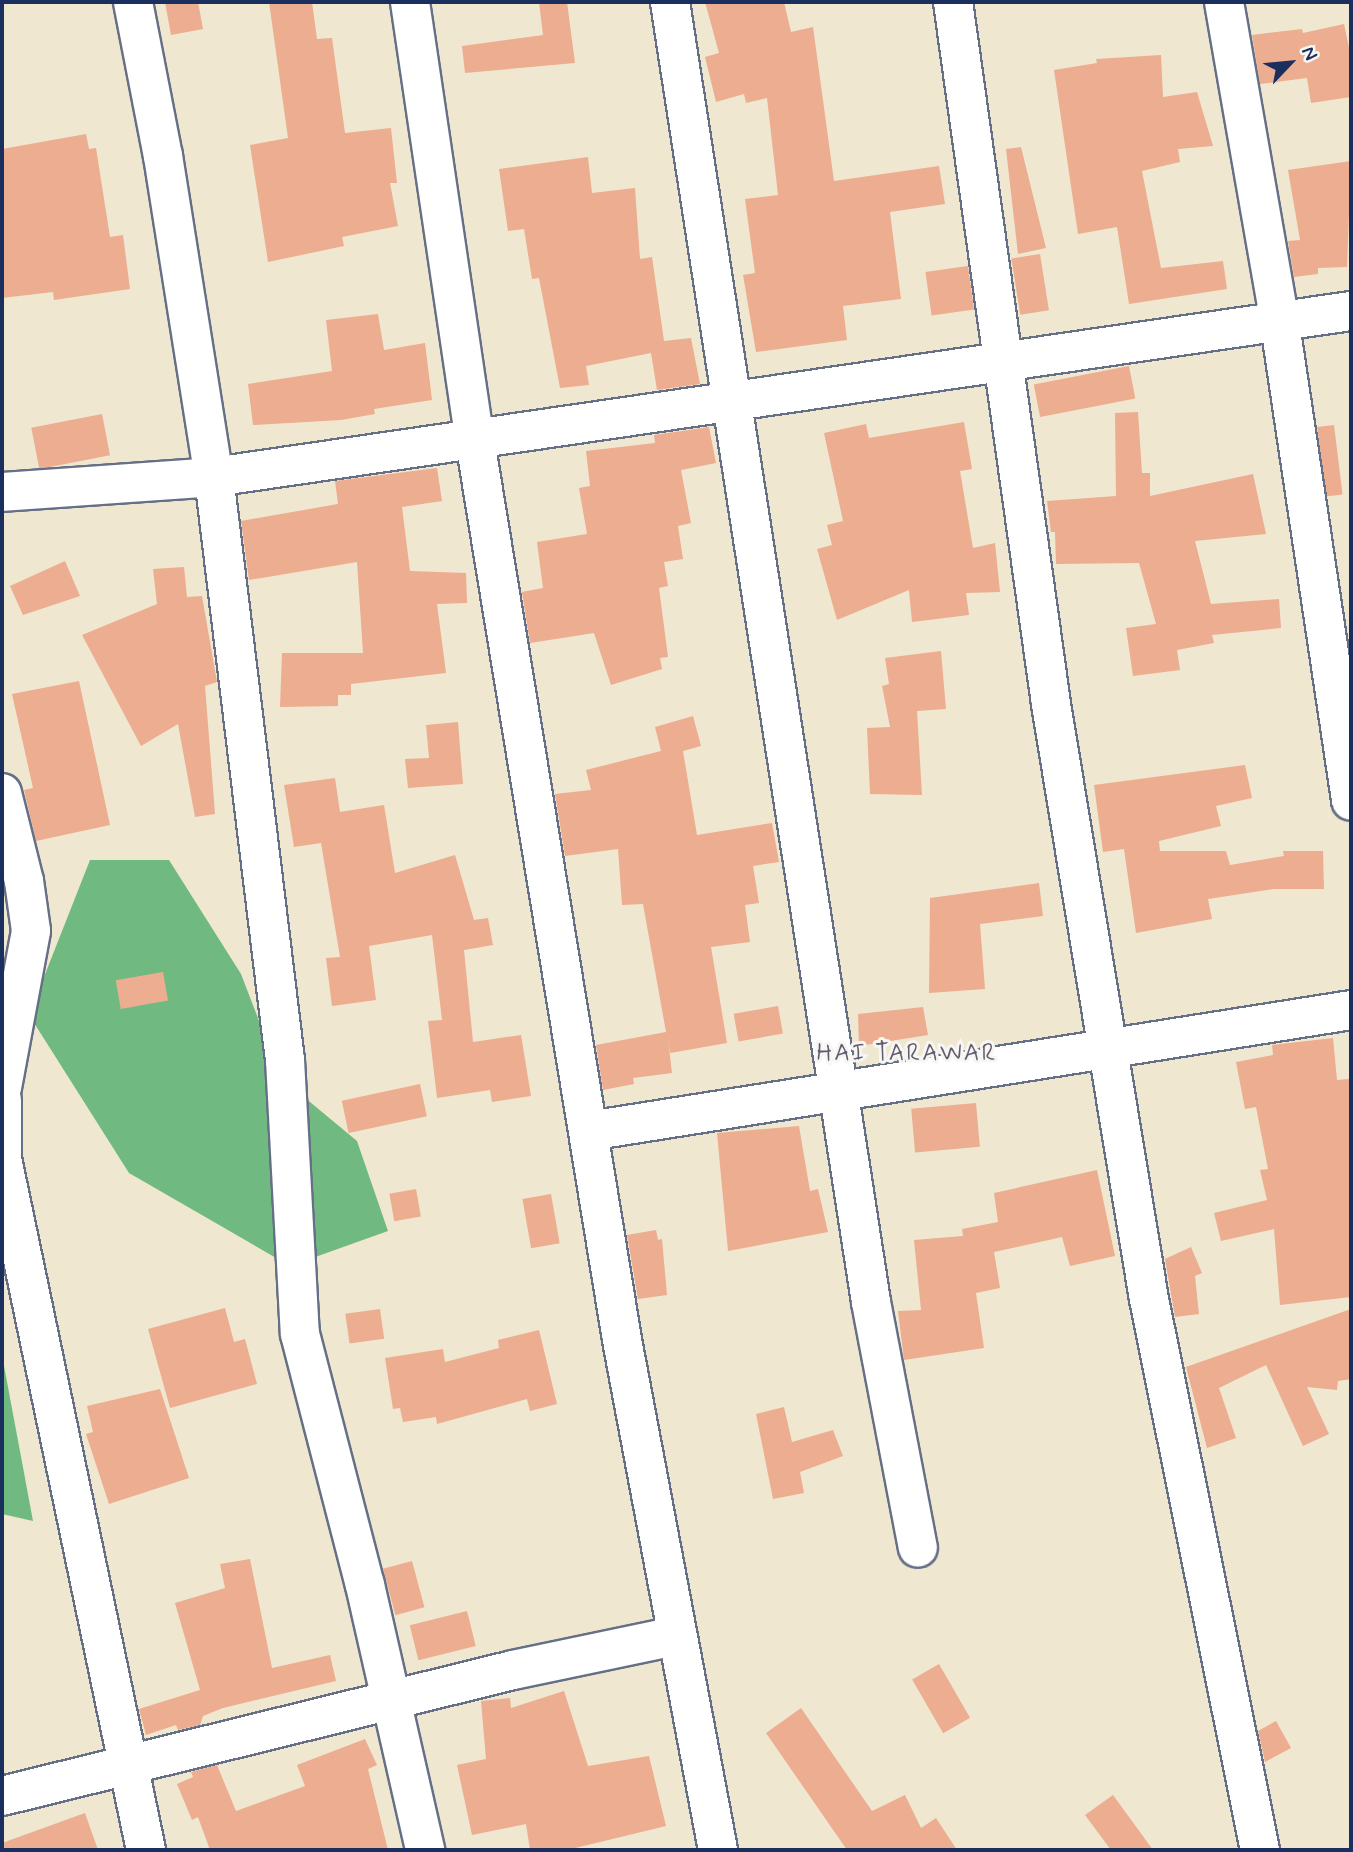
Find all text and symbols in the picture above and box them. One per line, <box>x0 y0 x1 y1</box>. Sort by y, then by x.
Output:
north arrow <box>1255 28 1325 98</box>
text: N <box>1295 42 1323 65</box>
district label: HAI TARAWAR <box>819 1040 995 1068</box>

